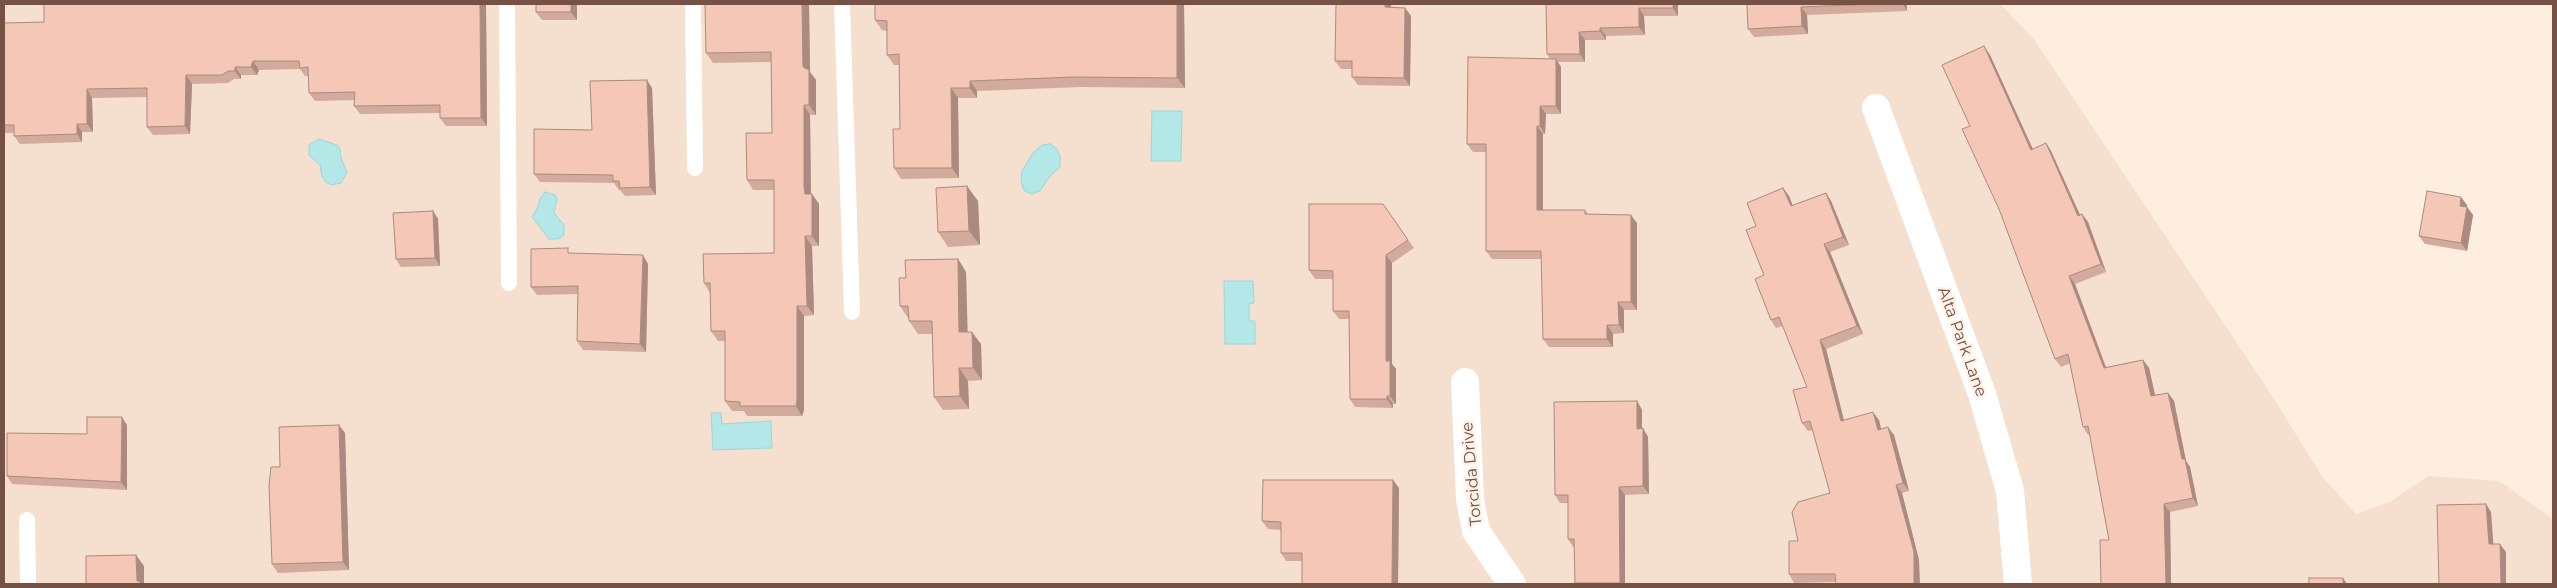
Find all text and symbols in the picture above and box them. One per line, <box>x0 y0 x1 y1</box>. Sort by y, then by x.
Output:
street label: Alta Park Lane <box>1933 284 1991 400</box>
street label: Torcida Drive <box>1458 421 1486 527</box>

